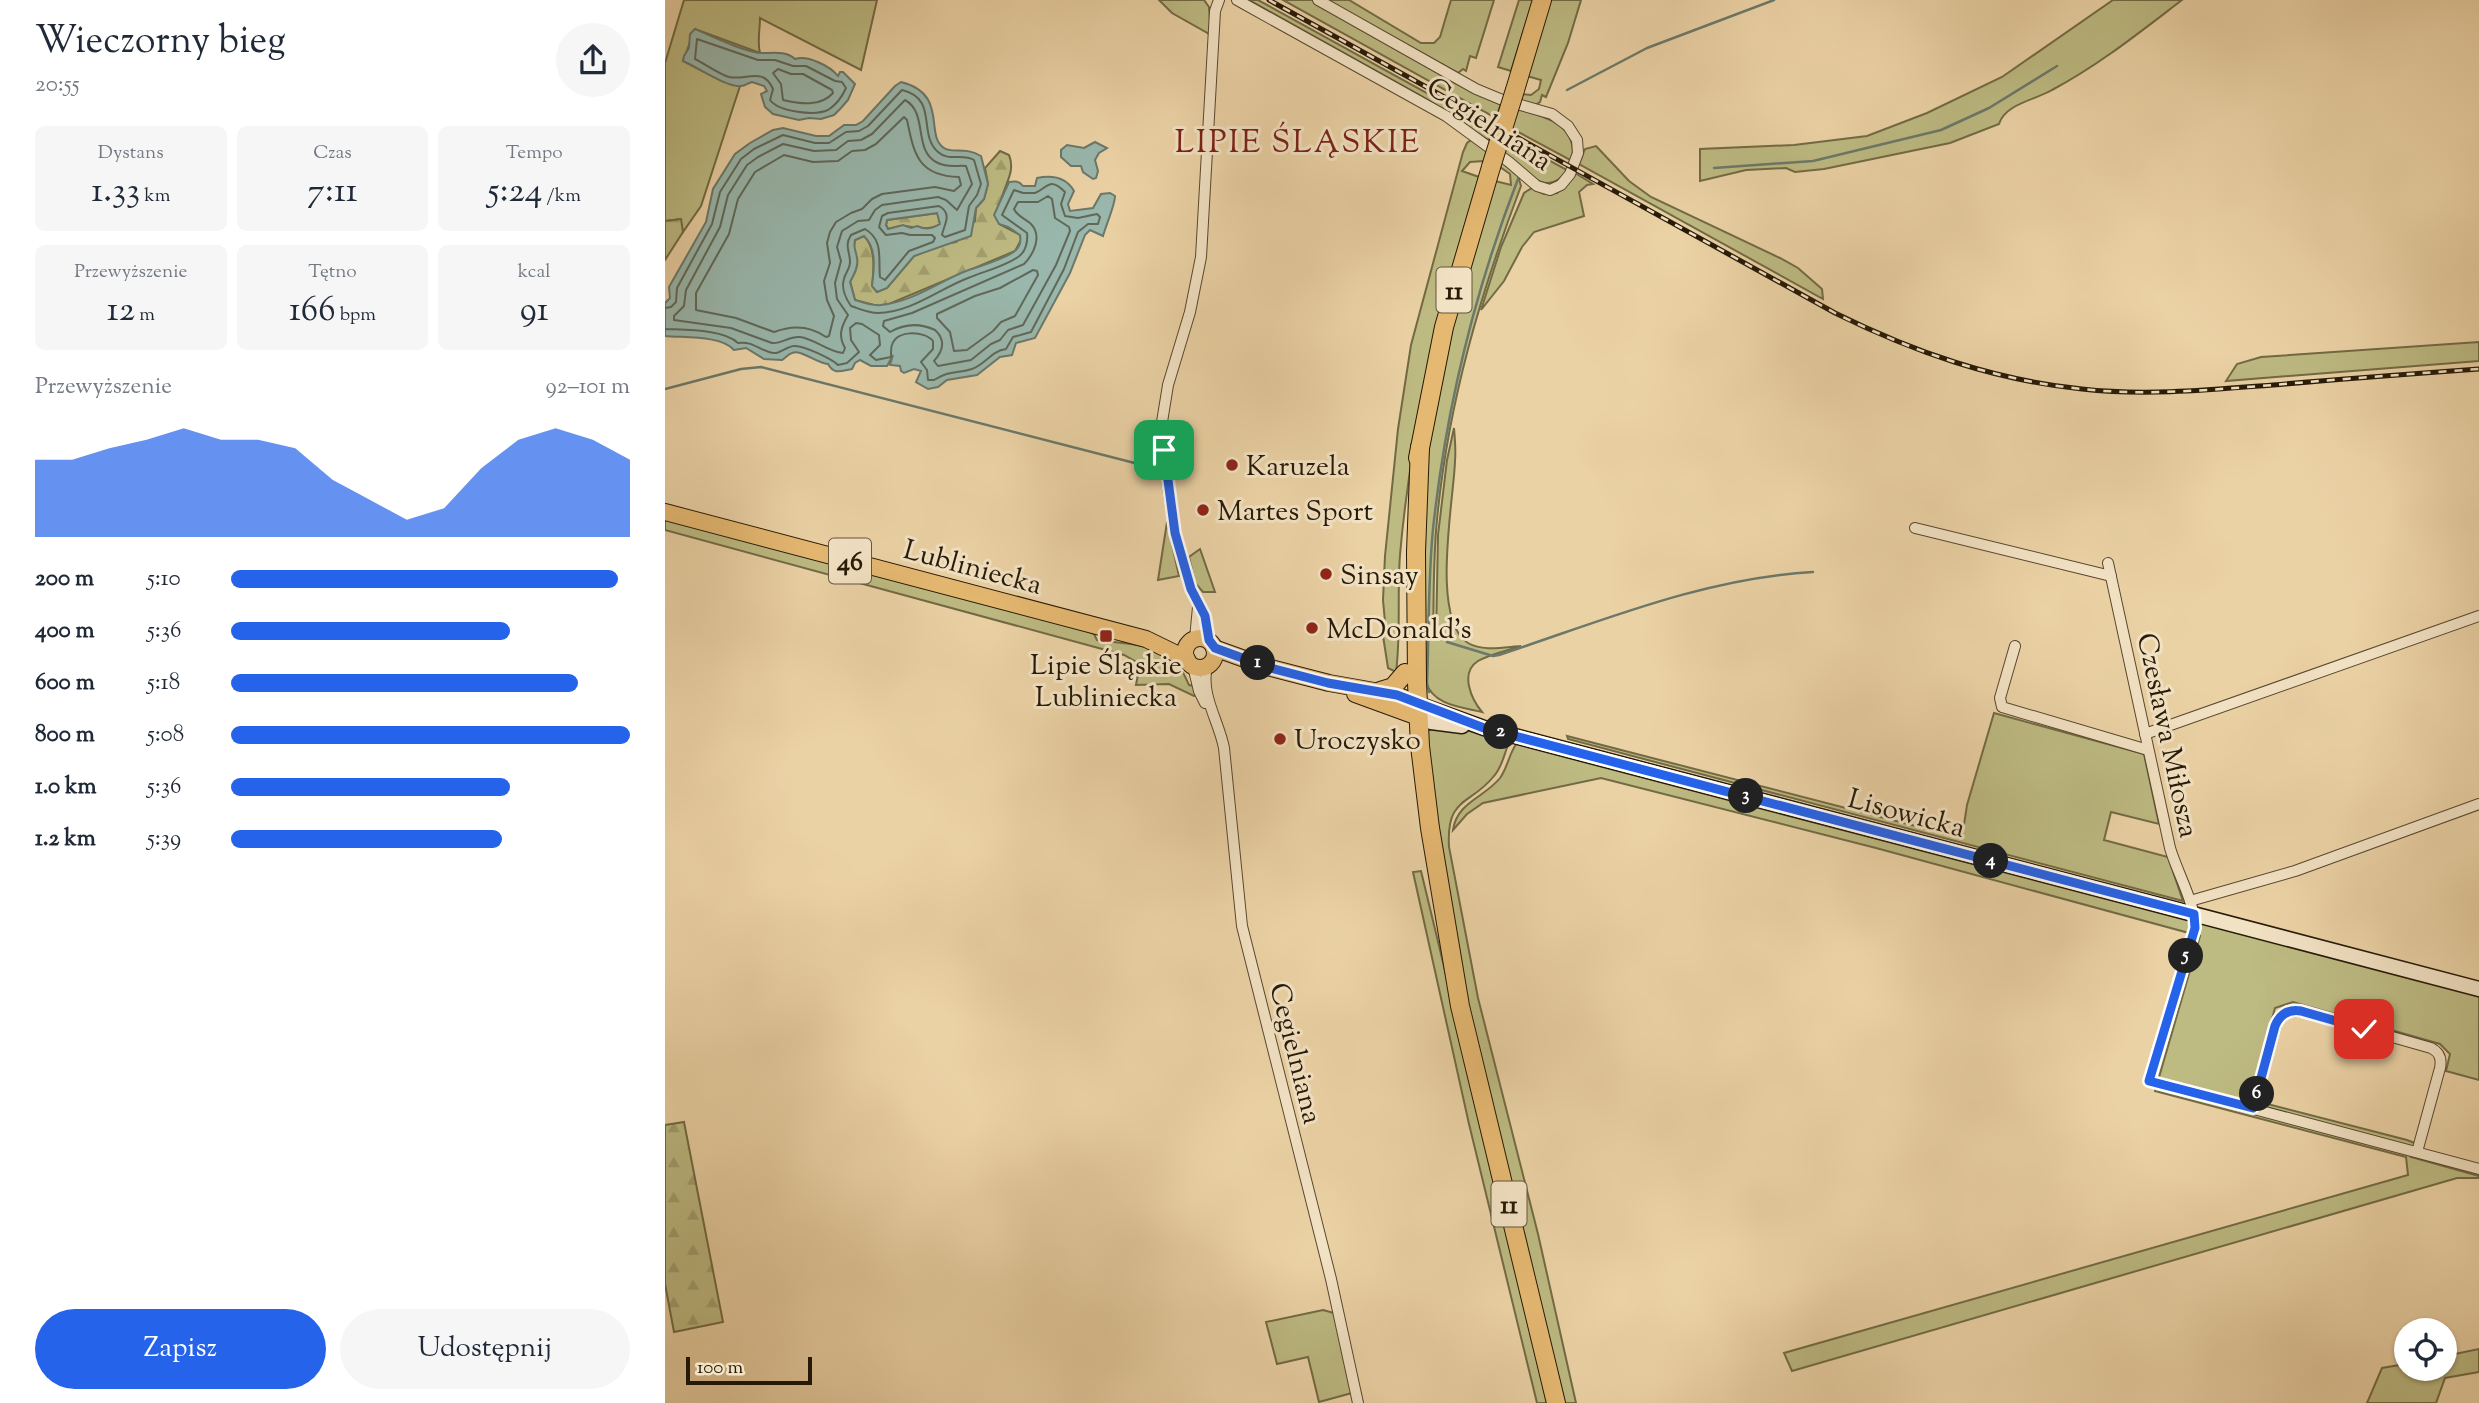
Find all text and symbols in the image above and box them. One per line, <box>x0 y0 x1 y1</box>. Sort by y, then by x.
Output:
text: Wieczorny bieg <box>35 16 286 70</box>
button: share <box>556 23 630 97</box>
text: 20:55 <box>35 69 80 102</box>
street label: Cegielniana <box>1417 69 1559 182</box>
district label: LIPIE ŚLĄSKIE <box>1175 121 1421 167</box>
text: Dystans <box>98 140 164 167</box>
text: Czas <box>313 140 352 167</box>
text: Tempo <box>506 140 563 167</box>
text: 1.33 <box>91 167 140 218</box>
text: 7:11 <box>307 167 358 218</box>
text: 5:24 <box>487 167 543 218</box>
text: km <box>140 183 170 210</box>
text: /km <box>543 183 581 210</box>
text: Przewyższenie <box>74 259 187 286</box>
text: Tętno <box>308 259 357 286</box>
text: kcal <box>518 259 550 286</box>
road number: 11 <box>1437 268 1471 312</box>
text: 12 <box>107 286 135 337</box>
text: 166 <box>289 286 336 337</box>
text: 91 <box>520 286 549 337</box>
text: m <box>135 302 155 329</box>
text: bpm <box>336 302 376 329</box>
text: Przewyższenie <box>35 371 172 404</box>
text: 92–101 m <box>546 371 630 404</box>
pin <box>1134 420 1194 480</box>
icon: arrive <box>1145 431 1183 469</box>
place label: Karuzela <box>1246 448 1350 488</box>
marker: Karuzela <box>1224 457 1240 473</box>
place label: Martes Sport <box>1217 493 1373 533</box>
marker: Martes Sport <box>1195 502 1211 518</box>
street label: Lubliniecka <box>899 531 1046 607</box>
road number: 46 <box>829 538 871 583</box>
place label: Sinsay <box>1340 557 1419 597</box>
text: 200 m <box>35 563 94 596</box>
text: 5:10 <box>147 563 181 596</box>
marker: Sinsay <box>1318 566 1334 582</box>
place label: McDonald's <box>1326 611 1472 651</box>
text: 400 m <box>35 615 95 648</box>
text: 5:36 <box>147 615 181 648</box>
marker: McDonald's <box>1304 620 1320 636</box>
marker: Lipie Śląskie Lubliniecka <box>1098 628 1114 644</box>
street label: Czesława Miłosza <box>2125 630 2207 842</box>
pin: 1 <box>1241 646 1275 680</box>
place label: Lipie Śląskie Lubliniecka <box>1030 647 1182 719</box>
text: 1 <box>1254 649 1261 676</box>
text: 600 m <box>35 667 95 700</box>
text: 5:18 <box>147 667 180 700</box>
pin: 2 <box>1483 714 1519 750</box>
text: 2 <box>1496 718 1505 745</box>
text: 800 m <box>35 719 95 752</box>
text: 5:08 <box>147 719 184 752</box>
place label: Uroczysko <box>1294 722 1421 762</box>
marker: Uroczysko <box>1272 731 1288 747</box>
text: 1.0 km <box>35 771 97 804</box>
text: 5:36 <box>147 771 181 804</box>
pin: 3 <box>1729 778 1763 814</box>
street label: Lisowicka <box>1843 780 1969 850</box>
text: 3 <box>1742 782 1749 809</box>
text: 1.2 km <box>35 823 96 856</box>
text: 5:39 <box>147 823 181 856</box>
pin: 4 <box>1973 844 2009 878</box>
text: 4 <box>1986 847 1995 874</box>
pin: 5 <box>2169 939 2203 974</box>
text: 5 <box>2182 942 2189 969</box>
street label: Cegielniana <box>1257 979 1331 1128</box>
pin <box>2334 999 2394 1059</box>
icon: check <box>2345 1010 2383 1048</box>
pin: 6 <box>2239 1076 2275 1112</box>
text: 6 <box>2252 1080 2261 1107</box>
road number: 11 <box>1491 1182 1527 1226</box>
button: Zapisz <box>35 1309 326 1389</box>
button: Udostępnij <box>340 1309 630 1389</box>
map controls <box>2394 1318 2457 1381</box>
button: locate <box>2394 1318 2457 1381</box>
scale bar <box>686 1354 812 1386</box>
text: 100 m <box>697 1355 743 1382</box>

